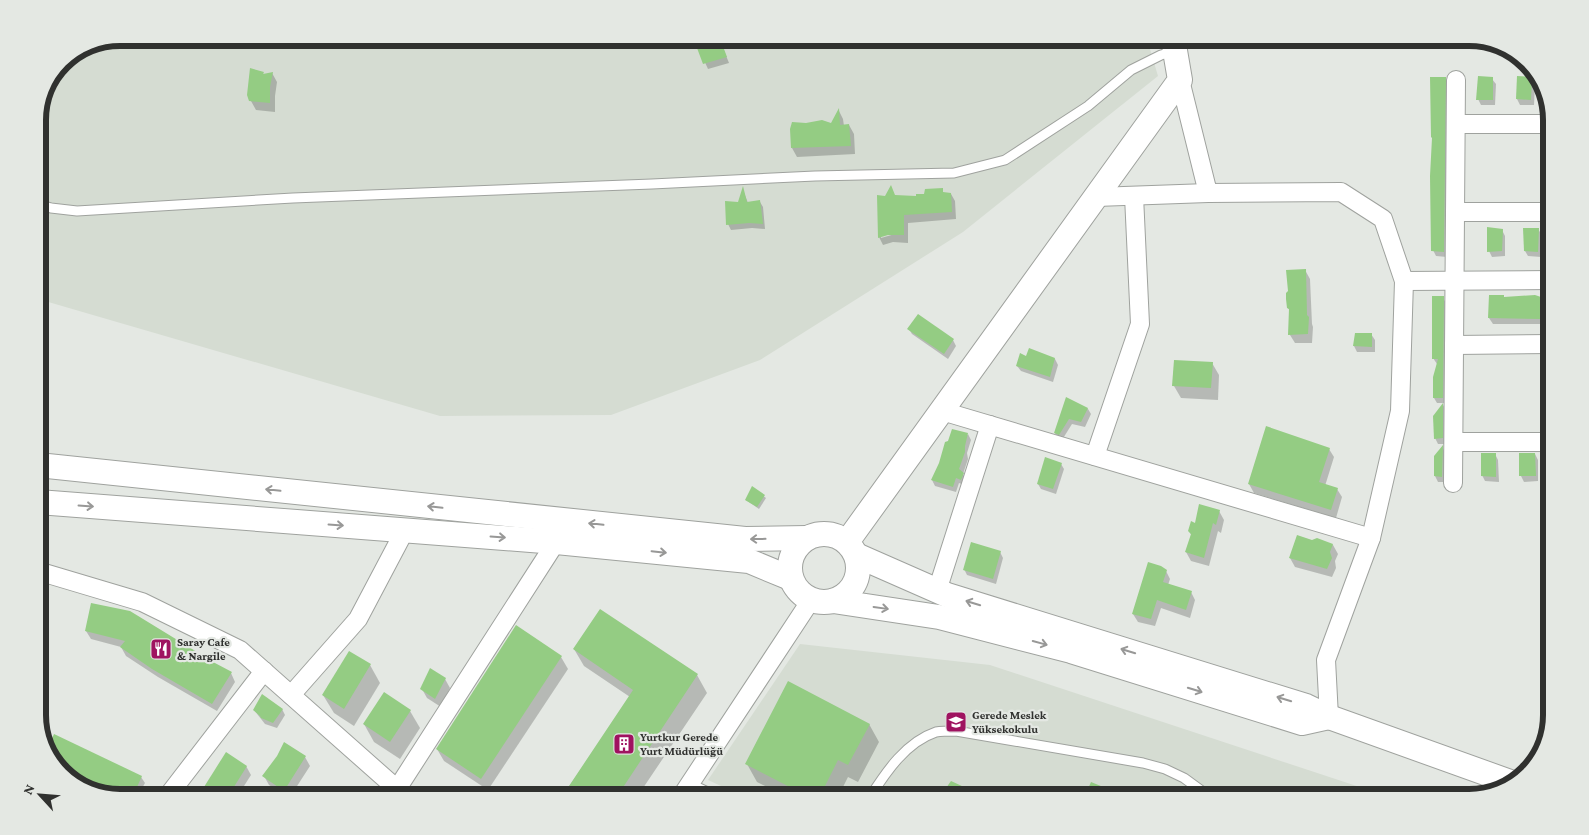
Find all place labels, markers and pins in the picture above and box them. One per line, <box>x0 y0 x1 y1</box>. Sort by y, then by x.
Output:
place label: Saray Cafe & Nargile <box>177 635 230 663</box>
restaurant icon: Saray Cafe & Nargile <box>149 637 173 661</box>
place label: Gerede Meslek Yüksekokulu <box>972 708 1047 736</box>
school or university icon: Gerede Meslek Yüksekokulu <box>944 710 968 734</box>
place label: Yurtkur Gerede Yurt Müdürlüğü <box>640 730 723 758</box>
building icon: Yurtkur Gerede Yurt Müdürlüğü <box>612 732 636 756</box>

